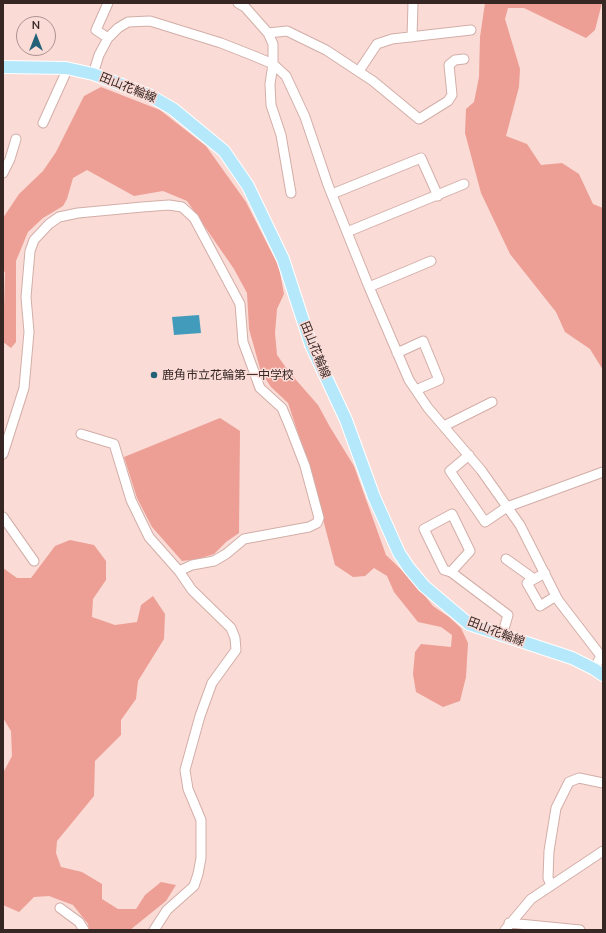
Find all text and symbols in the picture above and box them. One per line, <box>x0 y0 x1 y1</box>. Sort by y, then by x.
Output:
north arrow <box>16 16 56 56</box>
text: N <box>32 18 40 32</box>
street label: 田山花輪線 <box>97 70 159 106</box>
street label: 田山花輪線 <box>297 319 333 381</box>
place label: 鹿角市立花輪第一中学校 <box>162 368 294 382</box>
marker: 鹿角市立花輪第一中学校 <box>149 370 159 380</box>
street label: 田山花輪線 <box>465 615 527 649</box>

